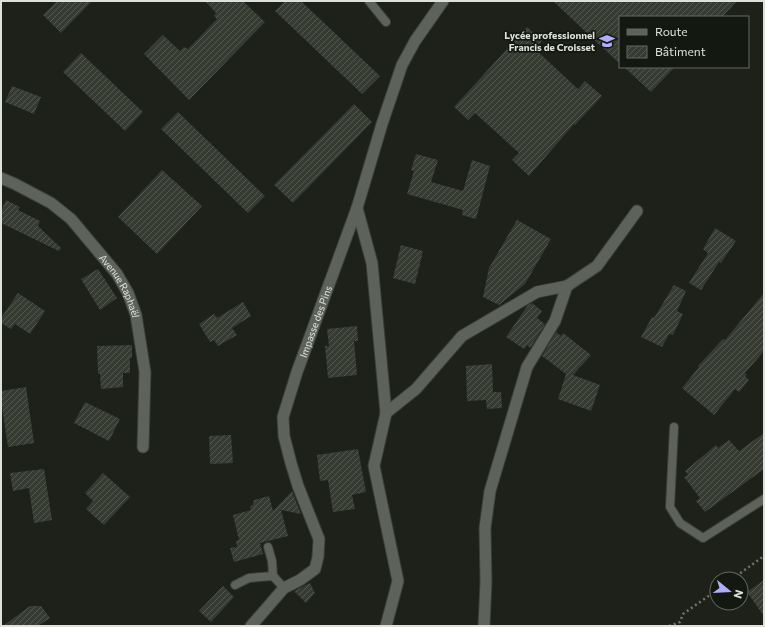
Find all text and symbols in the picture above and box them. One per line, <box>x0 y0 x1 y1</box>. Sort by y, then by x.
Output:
legend <box>619 16 749 68</box>
text: Route <box>655 24 688 38</box>
place label: Lycée professionnel Francis de Croisset <box>504 29 595 53</box>
school or university icon: Lycée professionnel Francis de Croisset <box>598 32 616 50</box>
text: Bâtiment <box>655 44 706 58</box>
street label: Avenue Raphaël <box>97 252 142 318</box>
street label: Impasse des Pins <box>297 284 334 359</box>
north arrow <box>709 571 749 611</box>
text: N <box>732 588 746 600</box>

